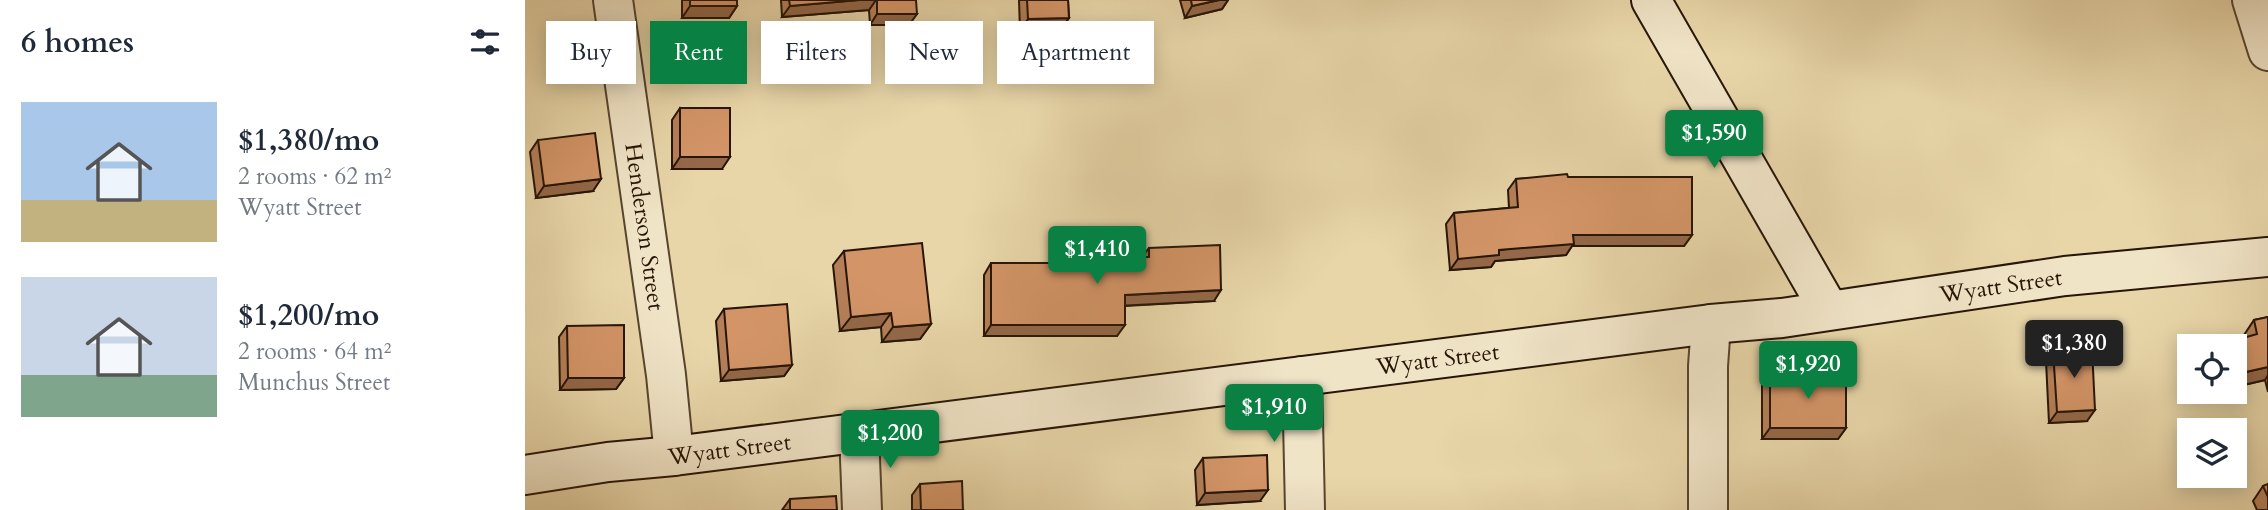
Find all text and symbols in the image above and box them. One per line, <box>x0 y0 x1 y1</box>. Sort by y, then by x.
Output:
chip: Buy <box>546 21 636 84</box>
chip: Rent <box>650 21 747 84</box>
chip: Filters <box>761 21 871 84</box>
chip: New <box>885 21 983 84</box>
chip: Apartment <box>997 21 1154 84</box>
text: 6 homes <box>21 22 134 63</box>
icon: filters <box>466 23 504 61</box>
pin: $1,590 <box>1657 110 1771 170</box>
text: $1,590 <box>1681 117 1747 148</box>
text: $1,380/mo <box>238 120 379 161</box>
icon: home <box>77 130 161 214</box>
street label: Henderson Street <box>618 141 672 312</box>
text: 2 rooms · 62 m² <box>238 161 391 192</box>
text: Wyatt Street <box>238 192 362 223</box>
pin: $1,410 <box>1040 226 1154 286</box>
text: $1,410 <box>1064 233 1130 264</box>
street label: Wyatt Street <box>1936 261 2064 310</box>
text: $1,200/mo <box>238 295 379 336</box>
icon: home <box>77 305 161 389</box>
pin: $1,380 <box>2017 320 2131 380</box>
text: $1,380 <box>2041 327 2107 358</box>
map controls <box>2177 334 2247 488</box>
button: locate <box>2177 334 2247 404</box>
text: 2 rooms · 64 m² <box>238 336 391 367</box>
street label: Wyatt Street <box>1373 336 1501 382</box>
pin: $1,920 <box>1751 342 1865 401</box>
text: $1,920 <box>1775 348 1841 379</box>
text: Munchus Street <box>238 367 390 398</box>
pin: $1,910 <box>1217 384 1331 444</box>
text: $1,910 <box>1241 391 1307 422</box>
pin: $1,200 <box>833 410 947 470</box>
text: $1,200 <box>857 417 923 448</box>
button: layers <box>2177 418 2247 488</box>
street label: Wyatt Street <box>665 426 793 472</box>

